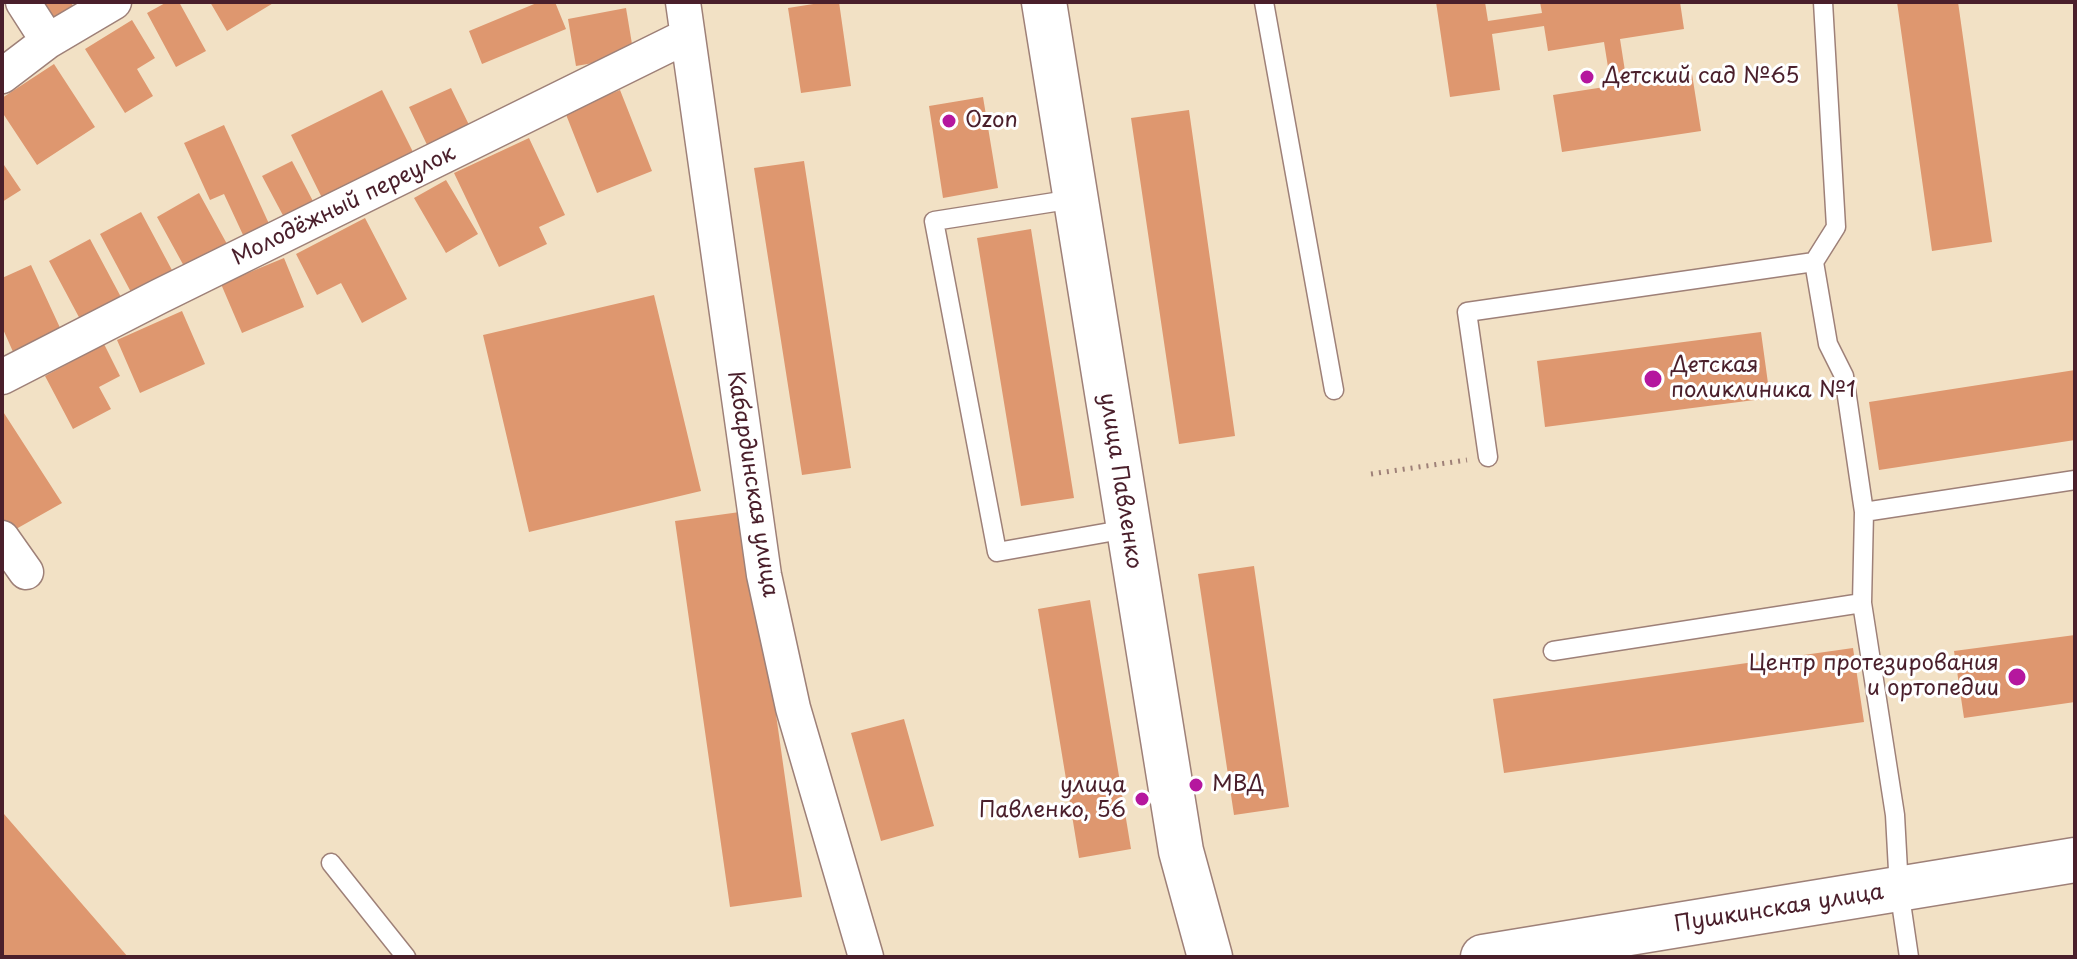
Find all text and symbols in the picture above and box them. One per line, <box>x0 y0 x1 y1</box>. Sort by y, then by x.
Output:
place label: Детский сад №65 <box>1603 64 1799 90</box>
marker: Детский сад №65 <box>1578 68 1596 86</box>
place label: Ozon <box>965 108 1018 134</box>
marker: Ozon <box>940 112 958 130</box>
street label: Молодёжный переулок <box>228 140 460 272</box>
place label: Детская поликлиника №1 <box>1671 353 1856 404</box>
marker: Детская поликлиника №1 <box>1642 368 1664 390</box>
street label: Кабардинская улица <box>721 369 783 599</box>
street label: улица Павленко <box>1093 391 1147 571</box>
place label: Центр протезирования и ортопедии <box>1749 651 1999 702</box>
marker: Центр протезирования и ортопедии <box>2006 666 2028 688</box>
place label: МВД <box>1212 772 1264 798</box>
place label: улица Павленко, 56 <box>979 773 1126 824</box>
marker: МВД <box>1187 776 1205 794</box>
marker: улица Павленко, 56 <box>1133 790 1151 808</box>
street label: Пушкинская улица <box>1672 879 1886 939</box>

